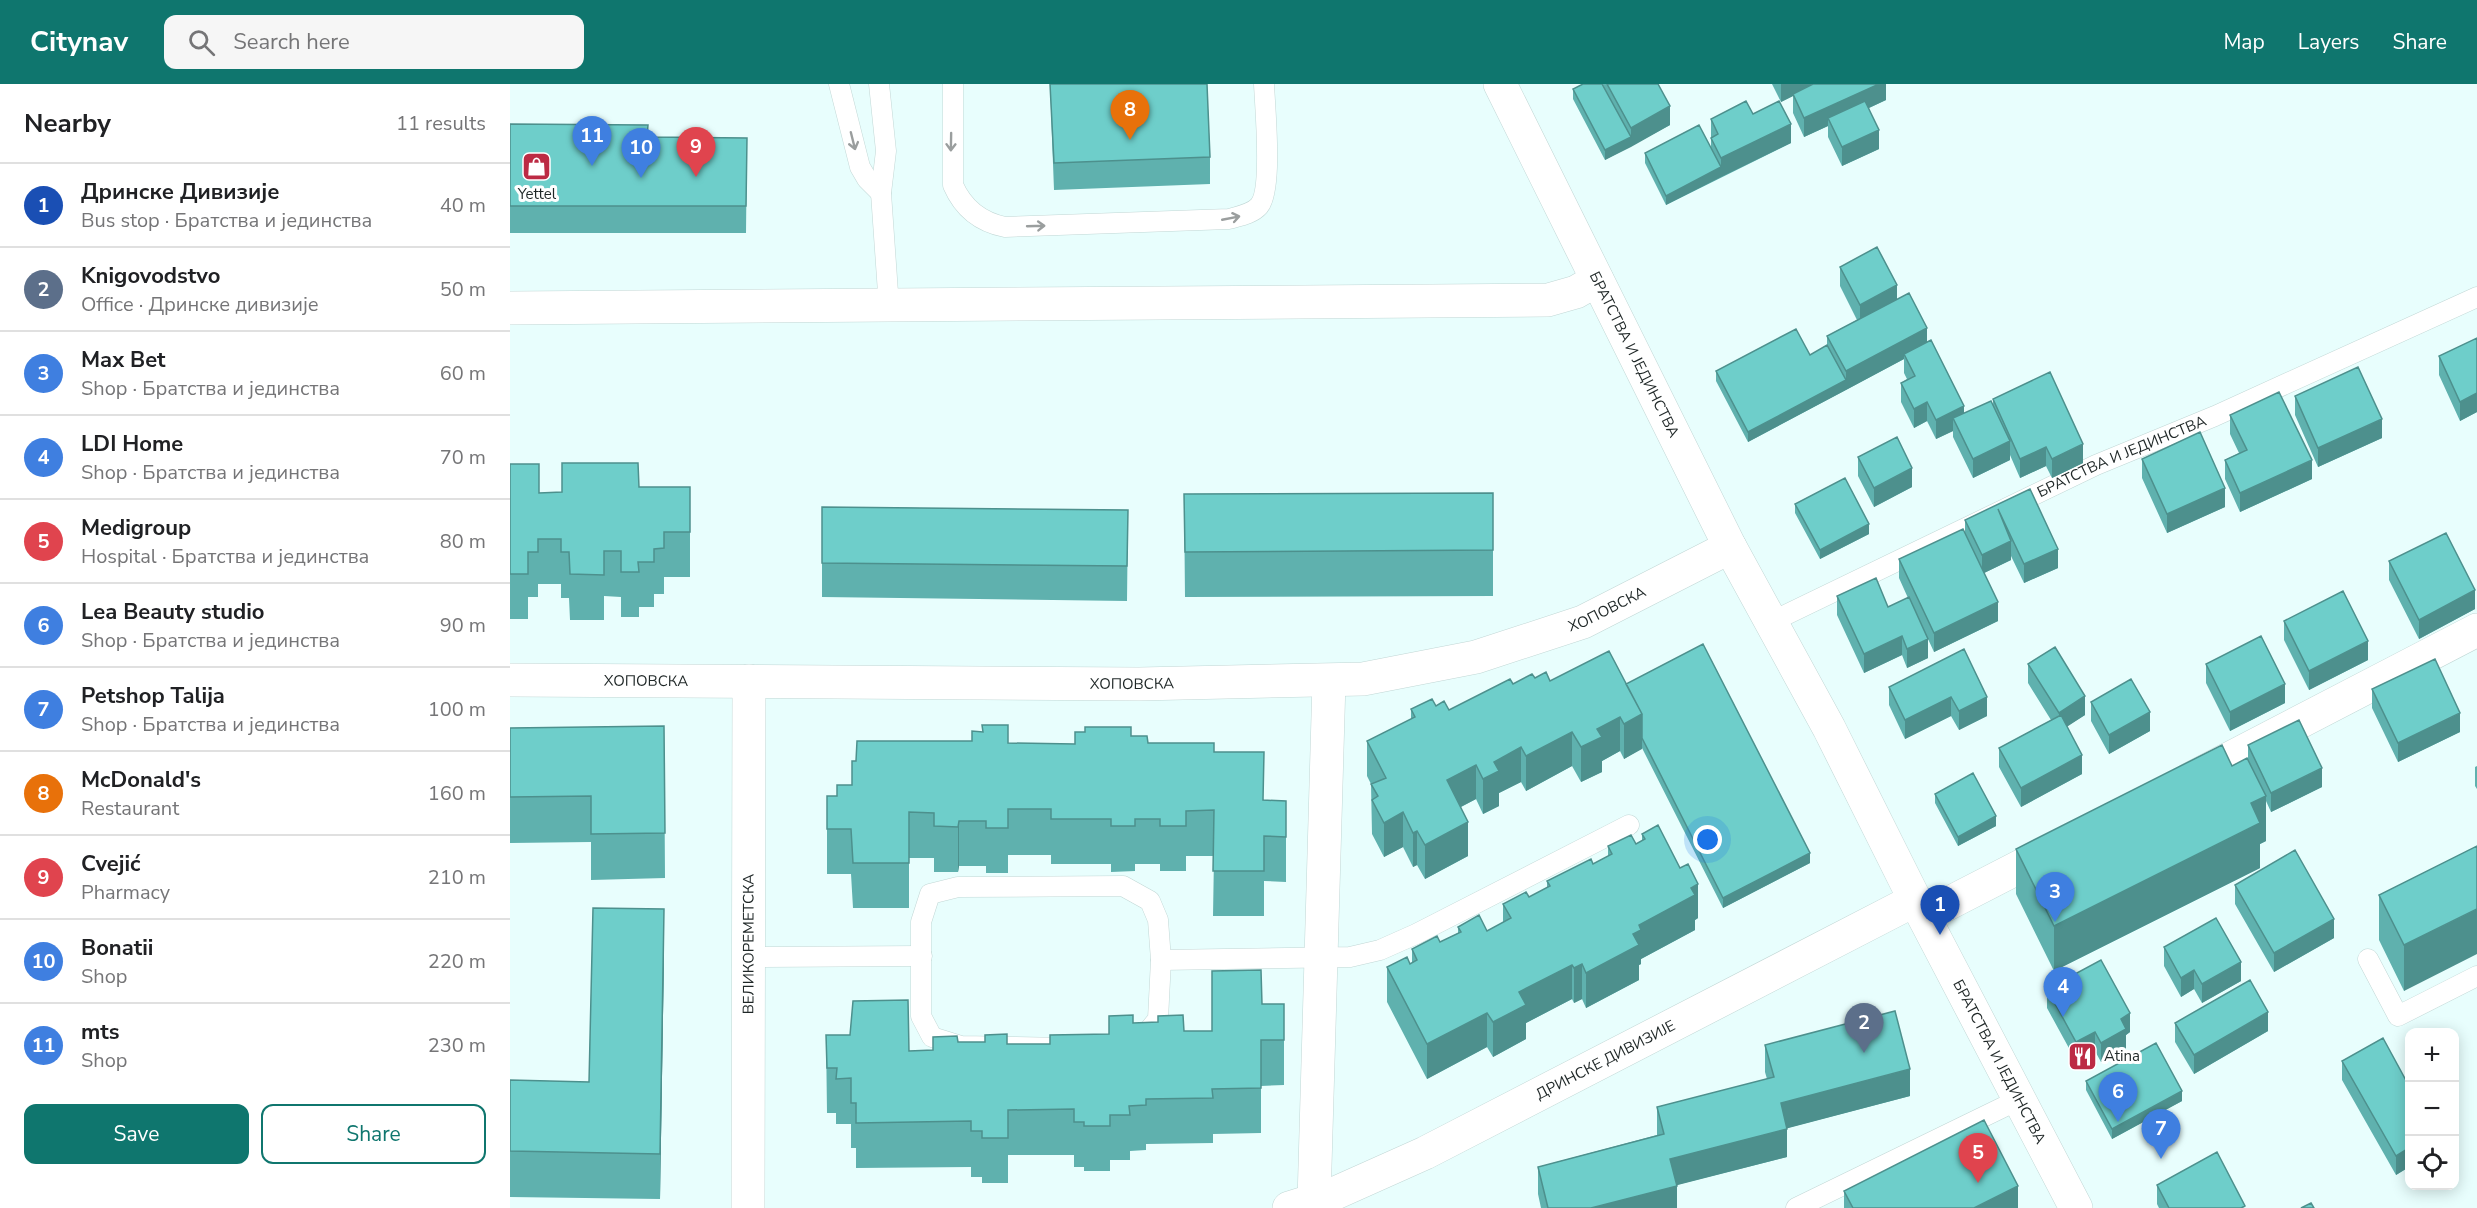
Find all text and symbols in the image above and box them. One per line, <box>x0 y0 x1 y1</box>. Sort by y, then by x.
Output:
search box <box>164 15 584 69</box>
text: Citynav <box>30 23 128 61</box>
icon: search <box>185 26 218 59</box>
text: Search here <box>233 27 350 57</box>
text: Map <box>2223 28 2265 56</box>
text: Layers <box>2298 28 2359 56</box>
text: Share <box>2392 28 2447 56</box>
pin: 8 <box>1110 91 1150 140</box>
text: Nearby <box>24 106 111 141</box>
text: 11 results <box>396 110 486 137</box>
pin: 11 <box>572 116 611 166</box>
pin: 10 <box>622 128 660 178</box>
pin: 9 <box>676 128 716 177</box>
one-way arrow <box>847 131 859 150</box>
one-way arrow <box>946 132 957 152</box>
shop icon: Yettel <box>521 151 553 183</box>
text: Дринске Дивизије <box>81 177 280 207</box>
place label: Yettel <box>517 184 557 204</box>
text: 1 <box>38 192 50 219</box>
text: 40 m <box>440 192 486 219</box>
text: Bus stop · Братства и јединства <box>81 207 372 234</box>
one-way arrow <box>1221 212 1240 223</box>
one-way arrow <box>1026 221 1046 232</box>
text: Knigovodstvo <box>81 261 220 291</box>
street label: БРАТСТВА И ЈЕДИНСТВА <box>1585 268 1684 441</box>
text: 2 <box>38 276 50 303</box>
text: 50 m <box>440 276 486 303</box>
text: Office · Дринске дивизије <box>81 291 319 318</box>
text: Max Bet <box>81 345 166 375</box>
text: 3 <box>38 360 50 387</box>
text: 60 m <box>440 360 486 387</box>
text: Shop · Братства и јединства <box>81 375 340 402</box>
street label: БРАТСТВА И ЈЕДИНСТВА <box>2034 411 2209 502</box>
text: LDI Home <box>81 429 183 459</box>
text: 4 <box>38 444 50 471</box>
text: 70 m <box>440 444 486 471</box>
text: Shop · Братства и јединства <box>81 459 340 486</box>
text: Medigroup <box>81 513 191 543</box>
text: 5 <box>38 528 50 555</box>
text: 80 m <box>440 528 486 555</box>
text: Hospital · Братства и јединства <box>81 543 369 570</box>
street label: ХОПОВСКА <box>1566 582 1649 636</box>
text: Lea Beauty studio <box>81 597 264 627</box>
text: 6 <box>38 612 50 639</box>
text: 90 m <box>440 612 486 639</box>
text: Shop · Братства и јединства <box>81 627 340 654</box>
street label: ХОПОВСКА <box>604 671 688 691</box>
street label: ХОПОВСКА <box>1090 673 1174 694</box>
text: Petshop Talija <box>81 681 225 711</box>
text: 7 <box>38 696 50 723</box>
text: 100 m <box>428 696 486 723</box>
text: Shop · Братства и јединства <box>81 711 340 738</box>
text: McDonald's <box>81 765 201 795</box>
text: 8 <box>38 780 50 807</box>
text: 160 m <box>428 780 486 807</box>
text: Restaurant <box>81 795 179 822</box>
your location <box>1693 825 1722 854</box>
text: Cvejić <box>81 849 140 879</box>
text: 9 <box>38 864 50 891</box>
text: 210 m <box>428 864 486 891</box>
pin: 3 <box>2036 872 2074 922</box>
street label: ВЕЛИКОРЕМЕТСКА <box>738 874 759 1014</box>
text: Pharmacy <box>81 879 170 906</box>
pin: 1 <box>1920 886 1960 935</box>
text: Bonatii <box>81 933 153 963</box>
text: 10 <box>32 948 56 975</box>
text: 220 m <box>428 948 486 975</box>
text: Shop <box>81 963 127 990</box>
pin: 4 <box>2044 968 2082 1017</box>
street label: БРАТСТВА И ЈЕДИНСТВА <box>1948 976 2051 1147</box>
pin: 2 <box>1844 1004 1884 1053</box>
street label: ДРИНСКЕ ДИВИЗИЈЕ <box>1532 1016 1679 1104</box>
text: mts <box>81 1017 119 1047</box>
map controls <box>2405 1028 2459 1190</box>
button: + <box>2405 1028 2459 1082</box>
text: 11 <box>32 1032 56 1059</box>
text: 230 m <box>428 1032 486 1059</box>
restaurant icon: Atina <box>2067 1040 2099 1072</box>
place label: Atina <box>2104 1046 2140 1066</box>
text: Shop <box>81 1047 127 1074</box>
pin: 6 <box>2098 1072 2138 1122</box>
button: − <box>2405 1082 2459 1136</box>
button: Save <box>24 1104 249 1164</box>
button: Share <box>261 1104 486 1164</box>
pin: 7 <box>2142 1110 2180 1159</box>
pin: 5 <box>1958 1134 1998 1183</box>
button: locate <box>2405 1136 2459 1190</box>

